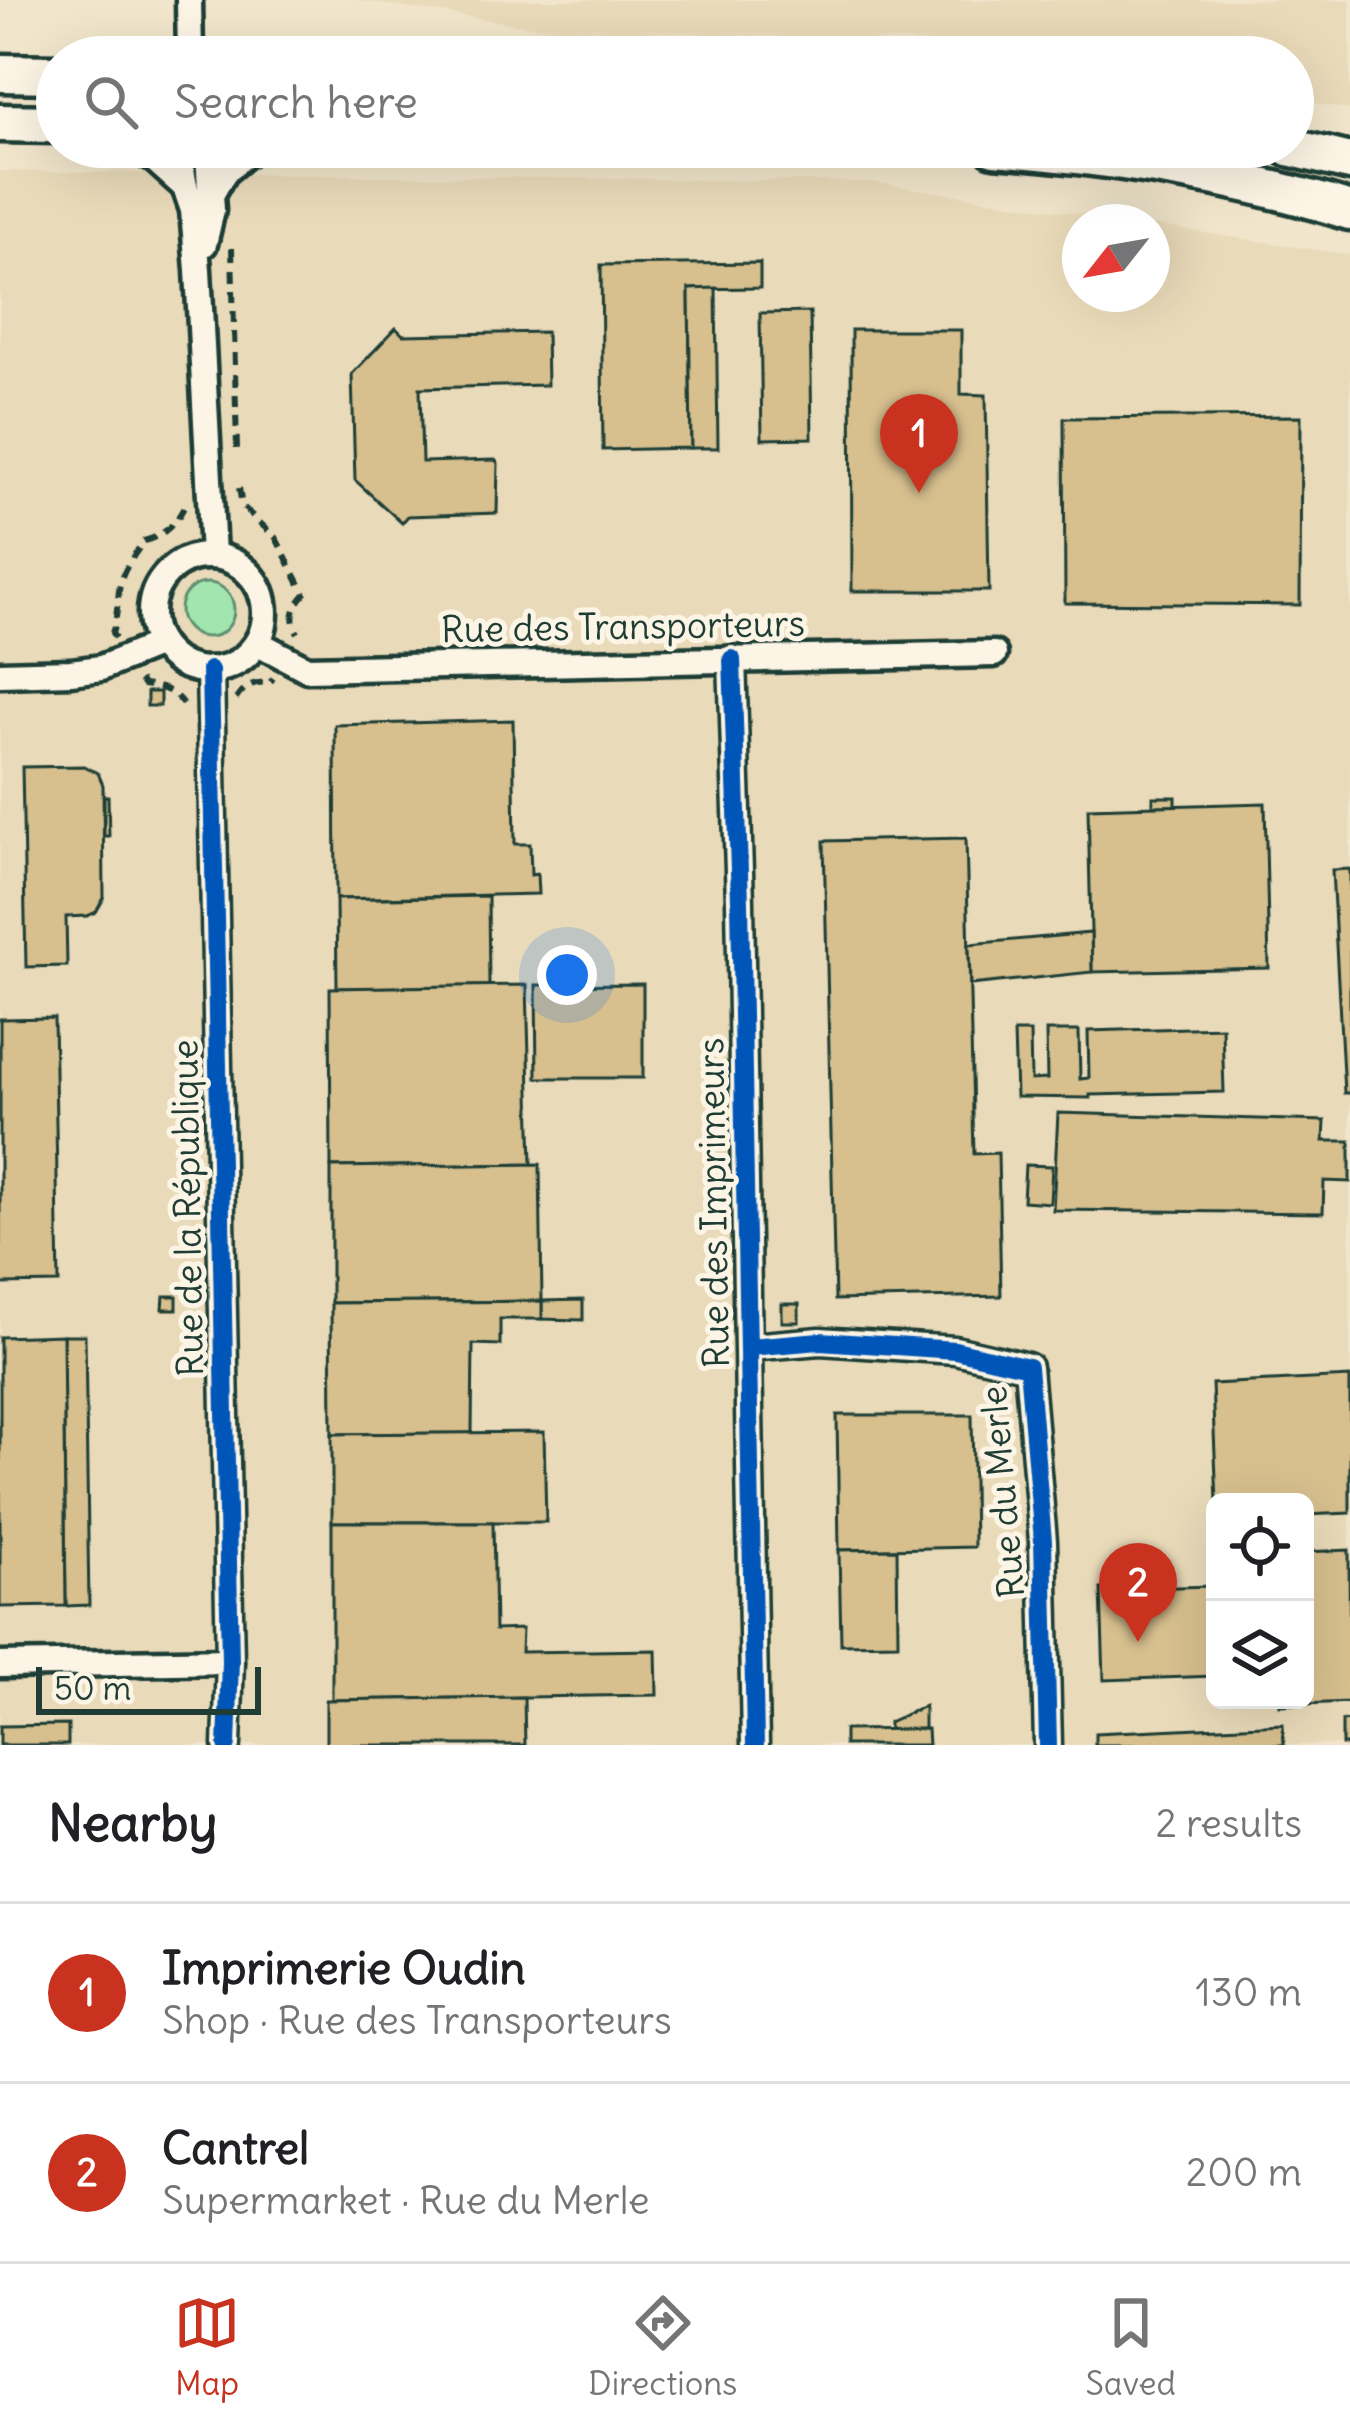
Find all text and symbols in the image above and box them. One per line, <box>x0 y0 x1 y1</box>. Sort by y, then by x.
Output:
search box <box>36 36 1314 168</box>
icon: search <box>78 69 144 135</box>
text: Search here <box>174 74 418 130</box>
north arrow <box>1062 204 1170 312</box>
pin: 1 <box>880 394 958 493</box>
street label: Rue des Transporteurs <box>441 601 805 652</box>
your location <box>537 945 597 1005</box>
street label: Rue des Imprimeurs <box>688 1038 739 1368</box>
street label: Rue de la République <box>162 1039 213 1377</box>
street label: Rue du Merle <box>971 1384 1034 1600</box>
map controls <box>1206 1493 1314 1709</box>
button: locate <box>1206 1493 1314 1601</box>
pin: 2 <box>1099 1543 1177 1642</box>
button: layers <box>1206 1601 1314 1709</box>
scale bar <box>36 1661 261 1714</box>
text: 50 m <box>54 1667 131 1709</box>
text: Nearby <box>48 1791 217 1855</box>
text: 2 results <box>1155 1799 1302 1848</box>
text: Imprimerie Oudin <box>162 1940 526 1996</box>
text: 1 <box>79 1968 95 2017</box>
text: 130 m <box>1195 1968 1302 2017</box>
text: Shop · Rue des Transporteurs <box>162 1996 672 2045</box>
text: Cantrel <box>162 2120 309 2176</box>
text: 2 <box>76 2148 98 2197</box>
text: 200 m <box>1186 2148 1302 2197</box>
text: Supermarket · Rue du Merle <box>162 2176 649 2225</box>
tab: Map <box>174 2290 240 2404</box>
tab: Directions <box>588 2290 737 2404</box>
tab: Saved <box>1086 2290 1176 2404</box>

